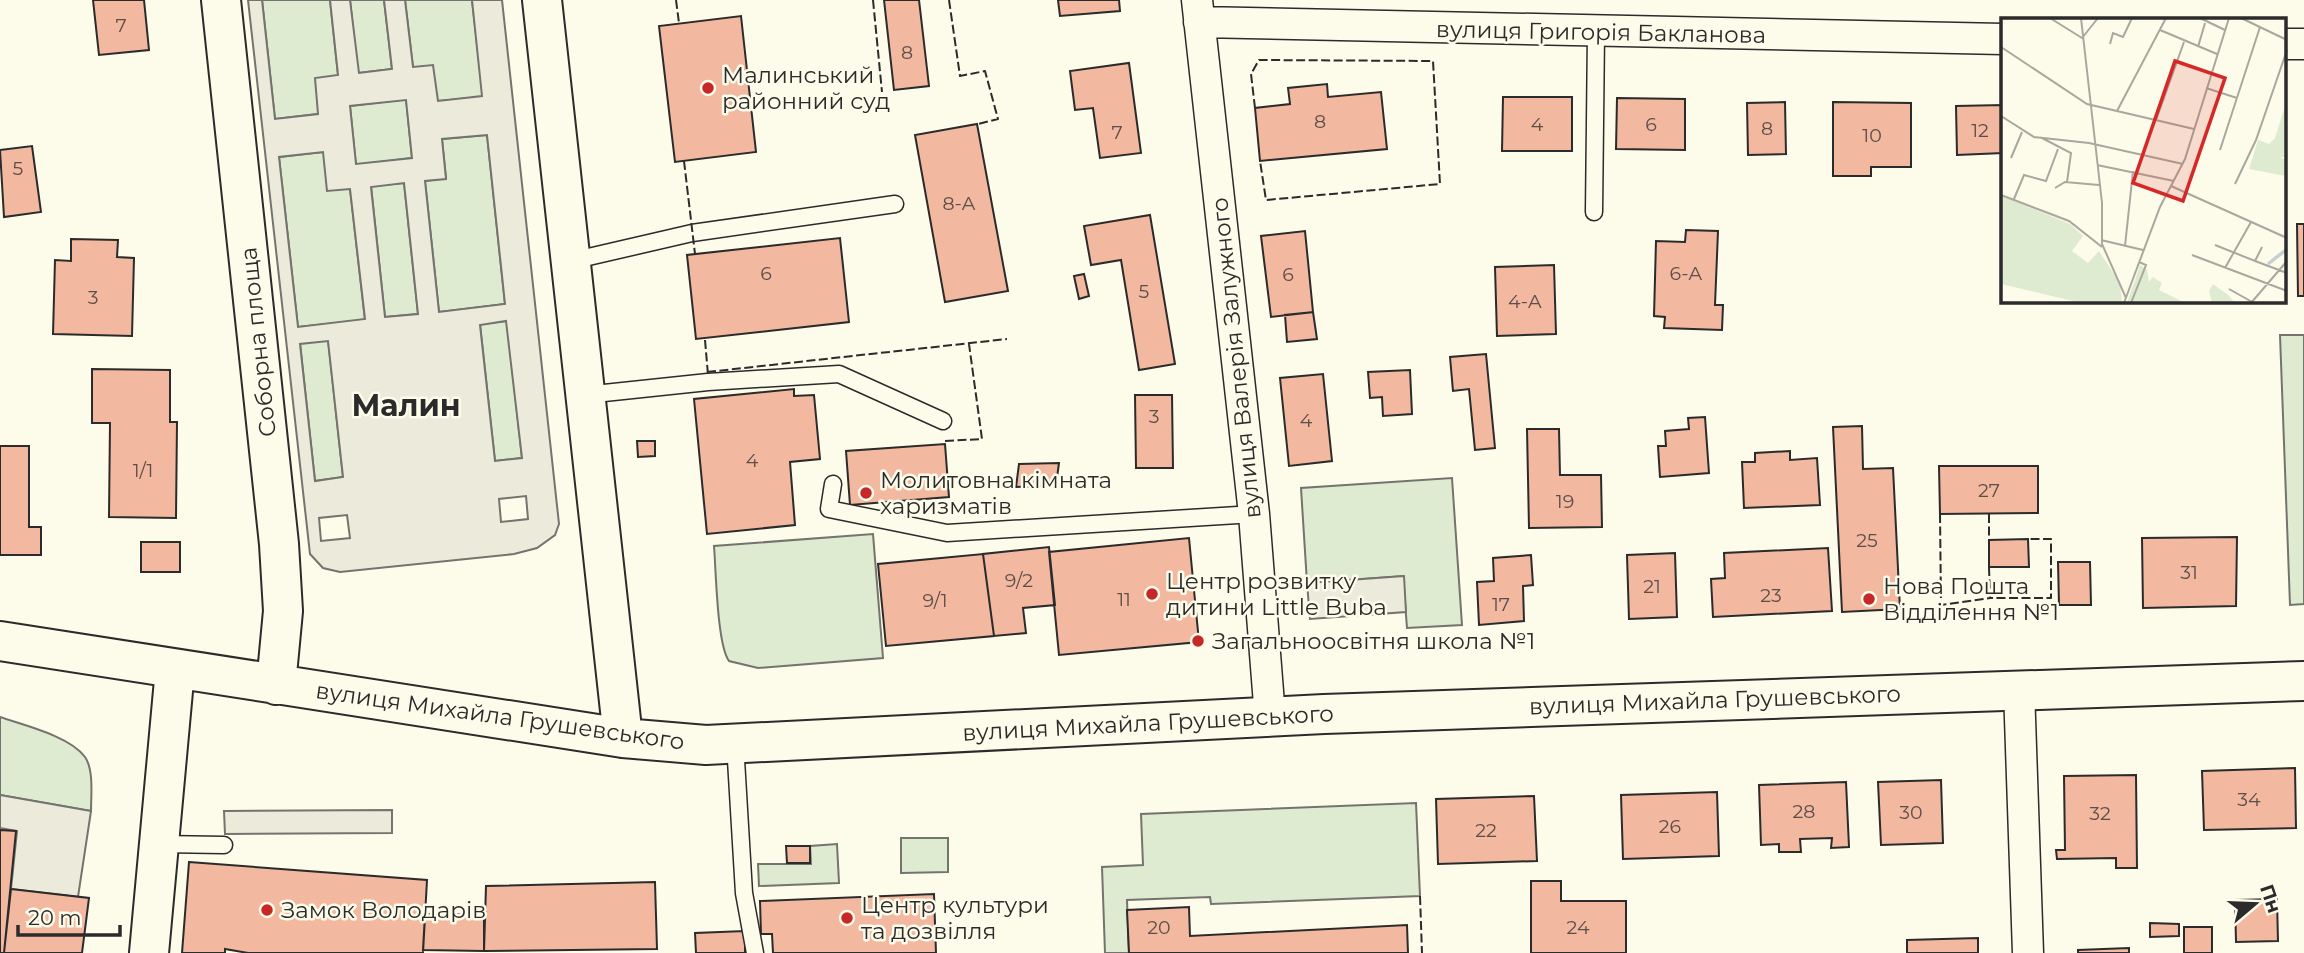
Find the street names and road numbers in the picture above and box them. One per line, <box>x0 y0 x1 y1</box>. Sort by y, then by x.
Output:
street label: вулиця Григорія Бакланова <box>1436 15 1766 49</box>
street label: вулиця Валерія Залужного <box>1205 196 1267 520</box>
street label: Соборна площа <box>234 246 282 438</box>
street label: вулиця Михайла Грушевського <box>314 676 686 756</box>
street label: вулиця Михайла Грушевського <box>1529 680 1901 720</box>
street label: вулиця Михайла Грушевського <box>961 699 1335 747</box>

